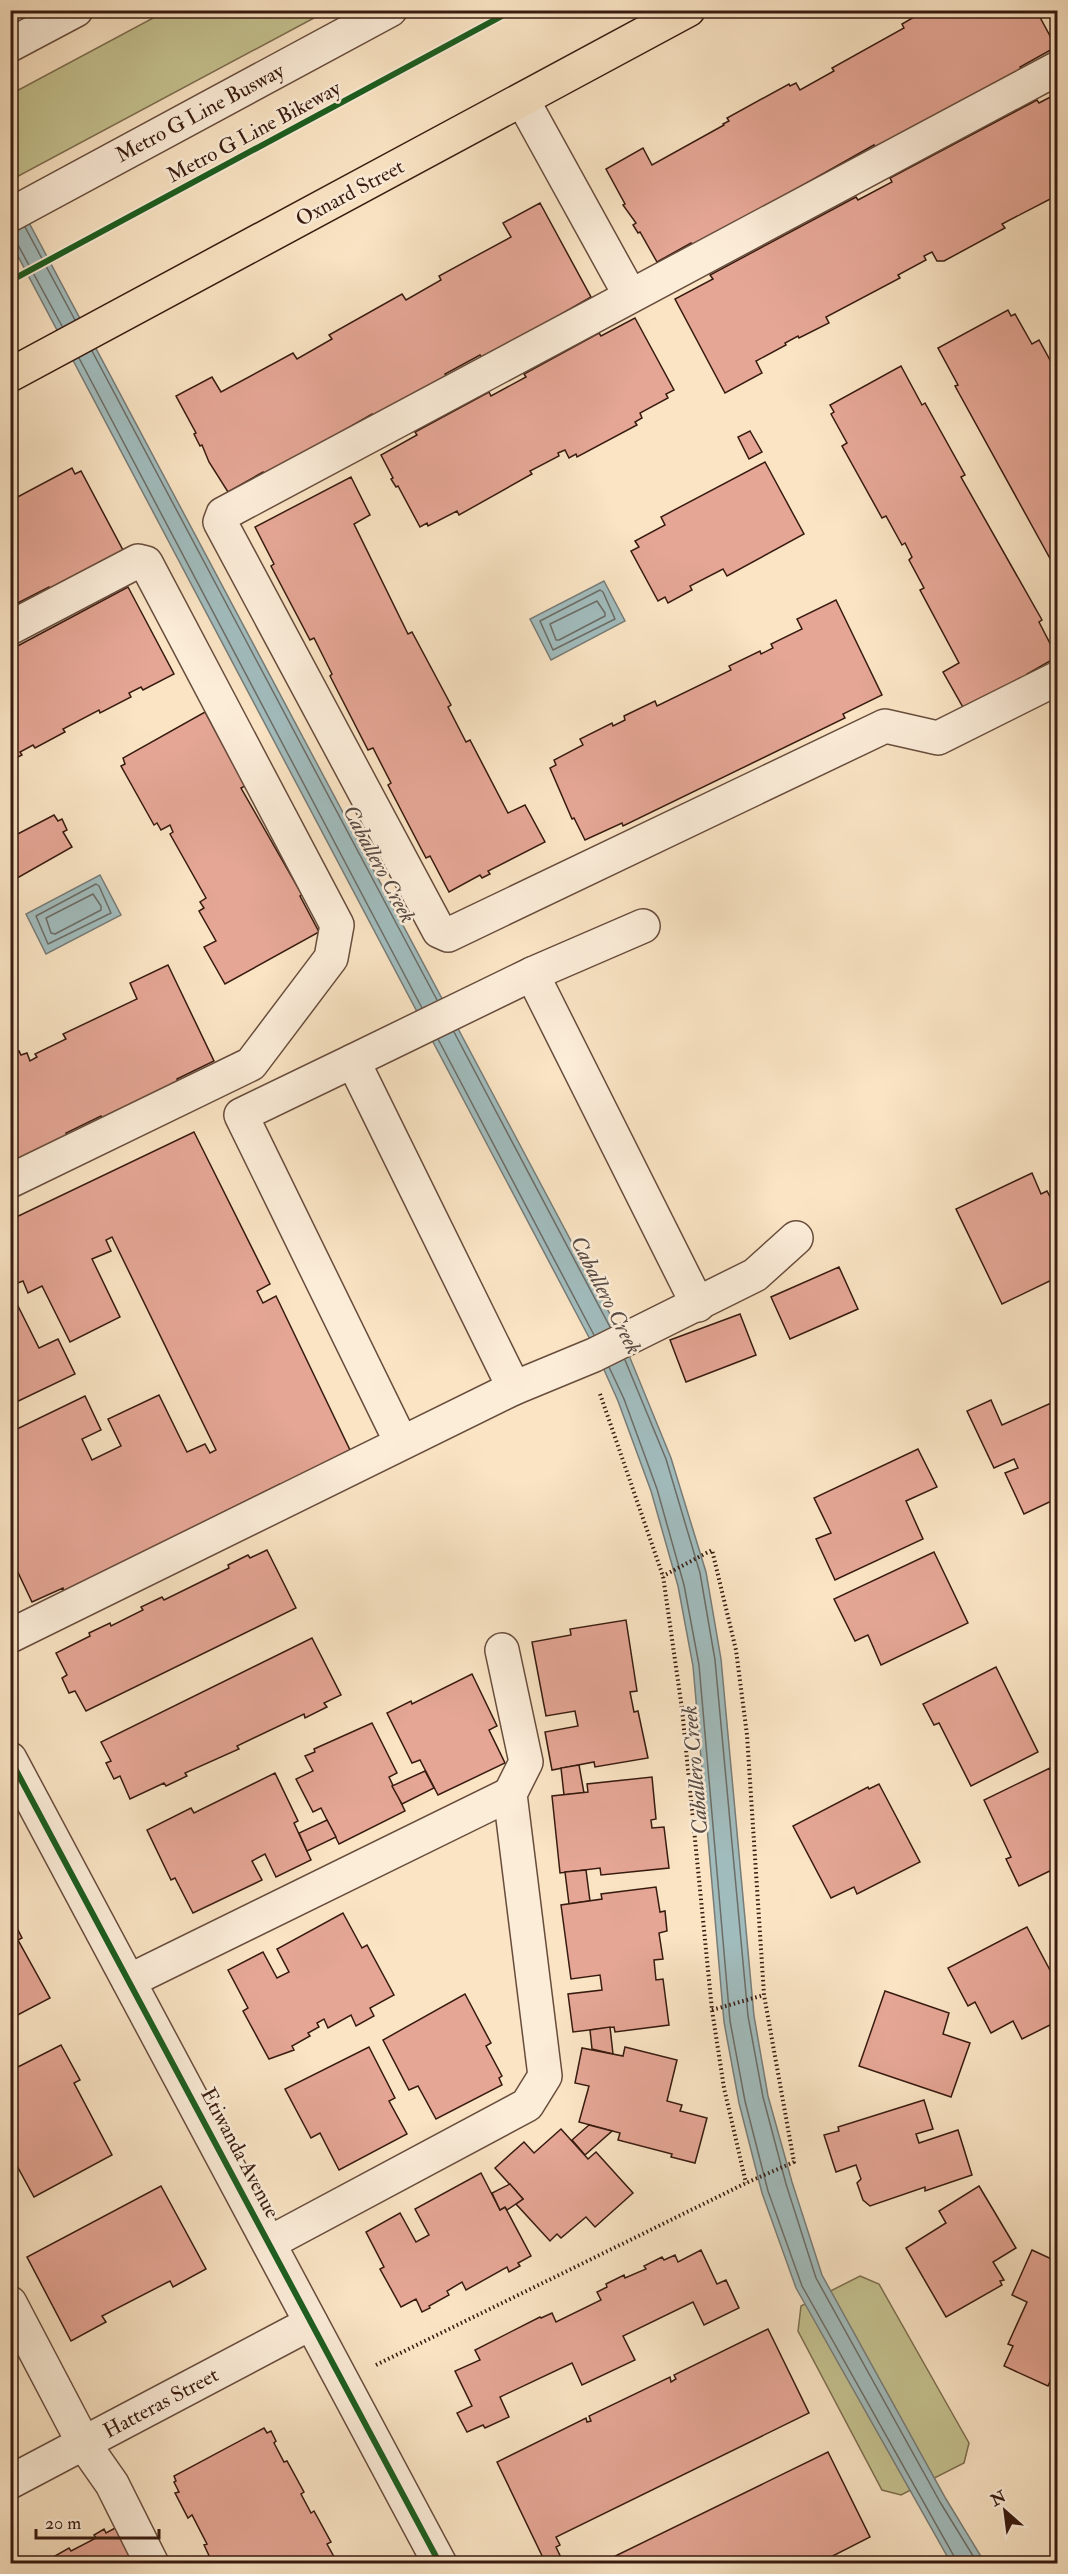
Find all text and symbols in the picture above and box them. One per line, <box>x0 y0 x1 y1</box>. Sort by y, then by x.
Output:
street label: Metro G Line Busway <box>111 57 290 169</box>
street label: Metro G Line Bikeway <box>162 74 346 189</box>
street label: Oxnard Street <box>291 153 409 233</box>
water label: Caballero Creek <box>336 800 422 928</box>
water label: Caballero Creek <box>564 1231 648 1359</box>
water label: Caballero Creek <box>675 1704 715 1836</box>
street label: Etiwanda Avenue <box>194 2083 286 2223</box>
street label: Hatteras Street <box>99 2361 224 2445</box>
north arrow <box>975 2481 1035 2541</box>
text: N <box>987 2486 1010 2511</box>
scale bar <box>36 2502 159 2540</box>
text: 20 m <box>45 2512 81 2535</box>

